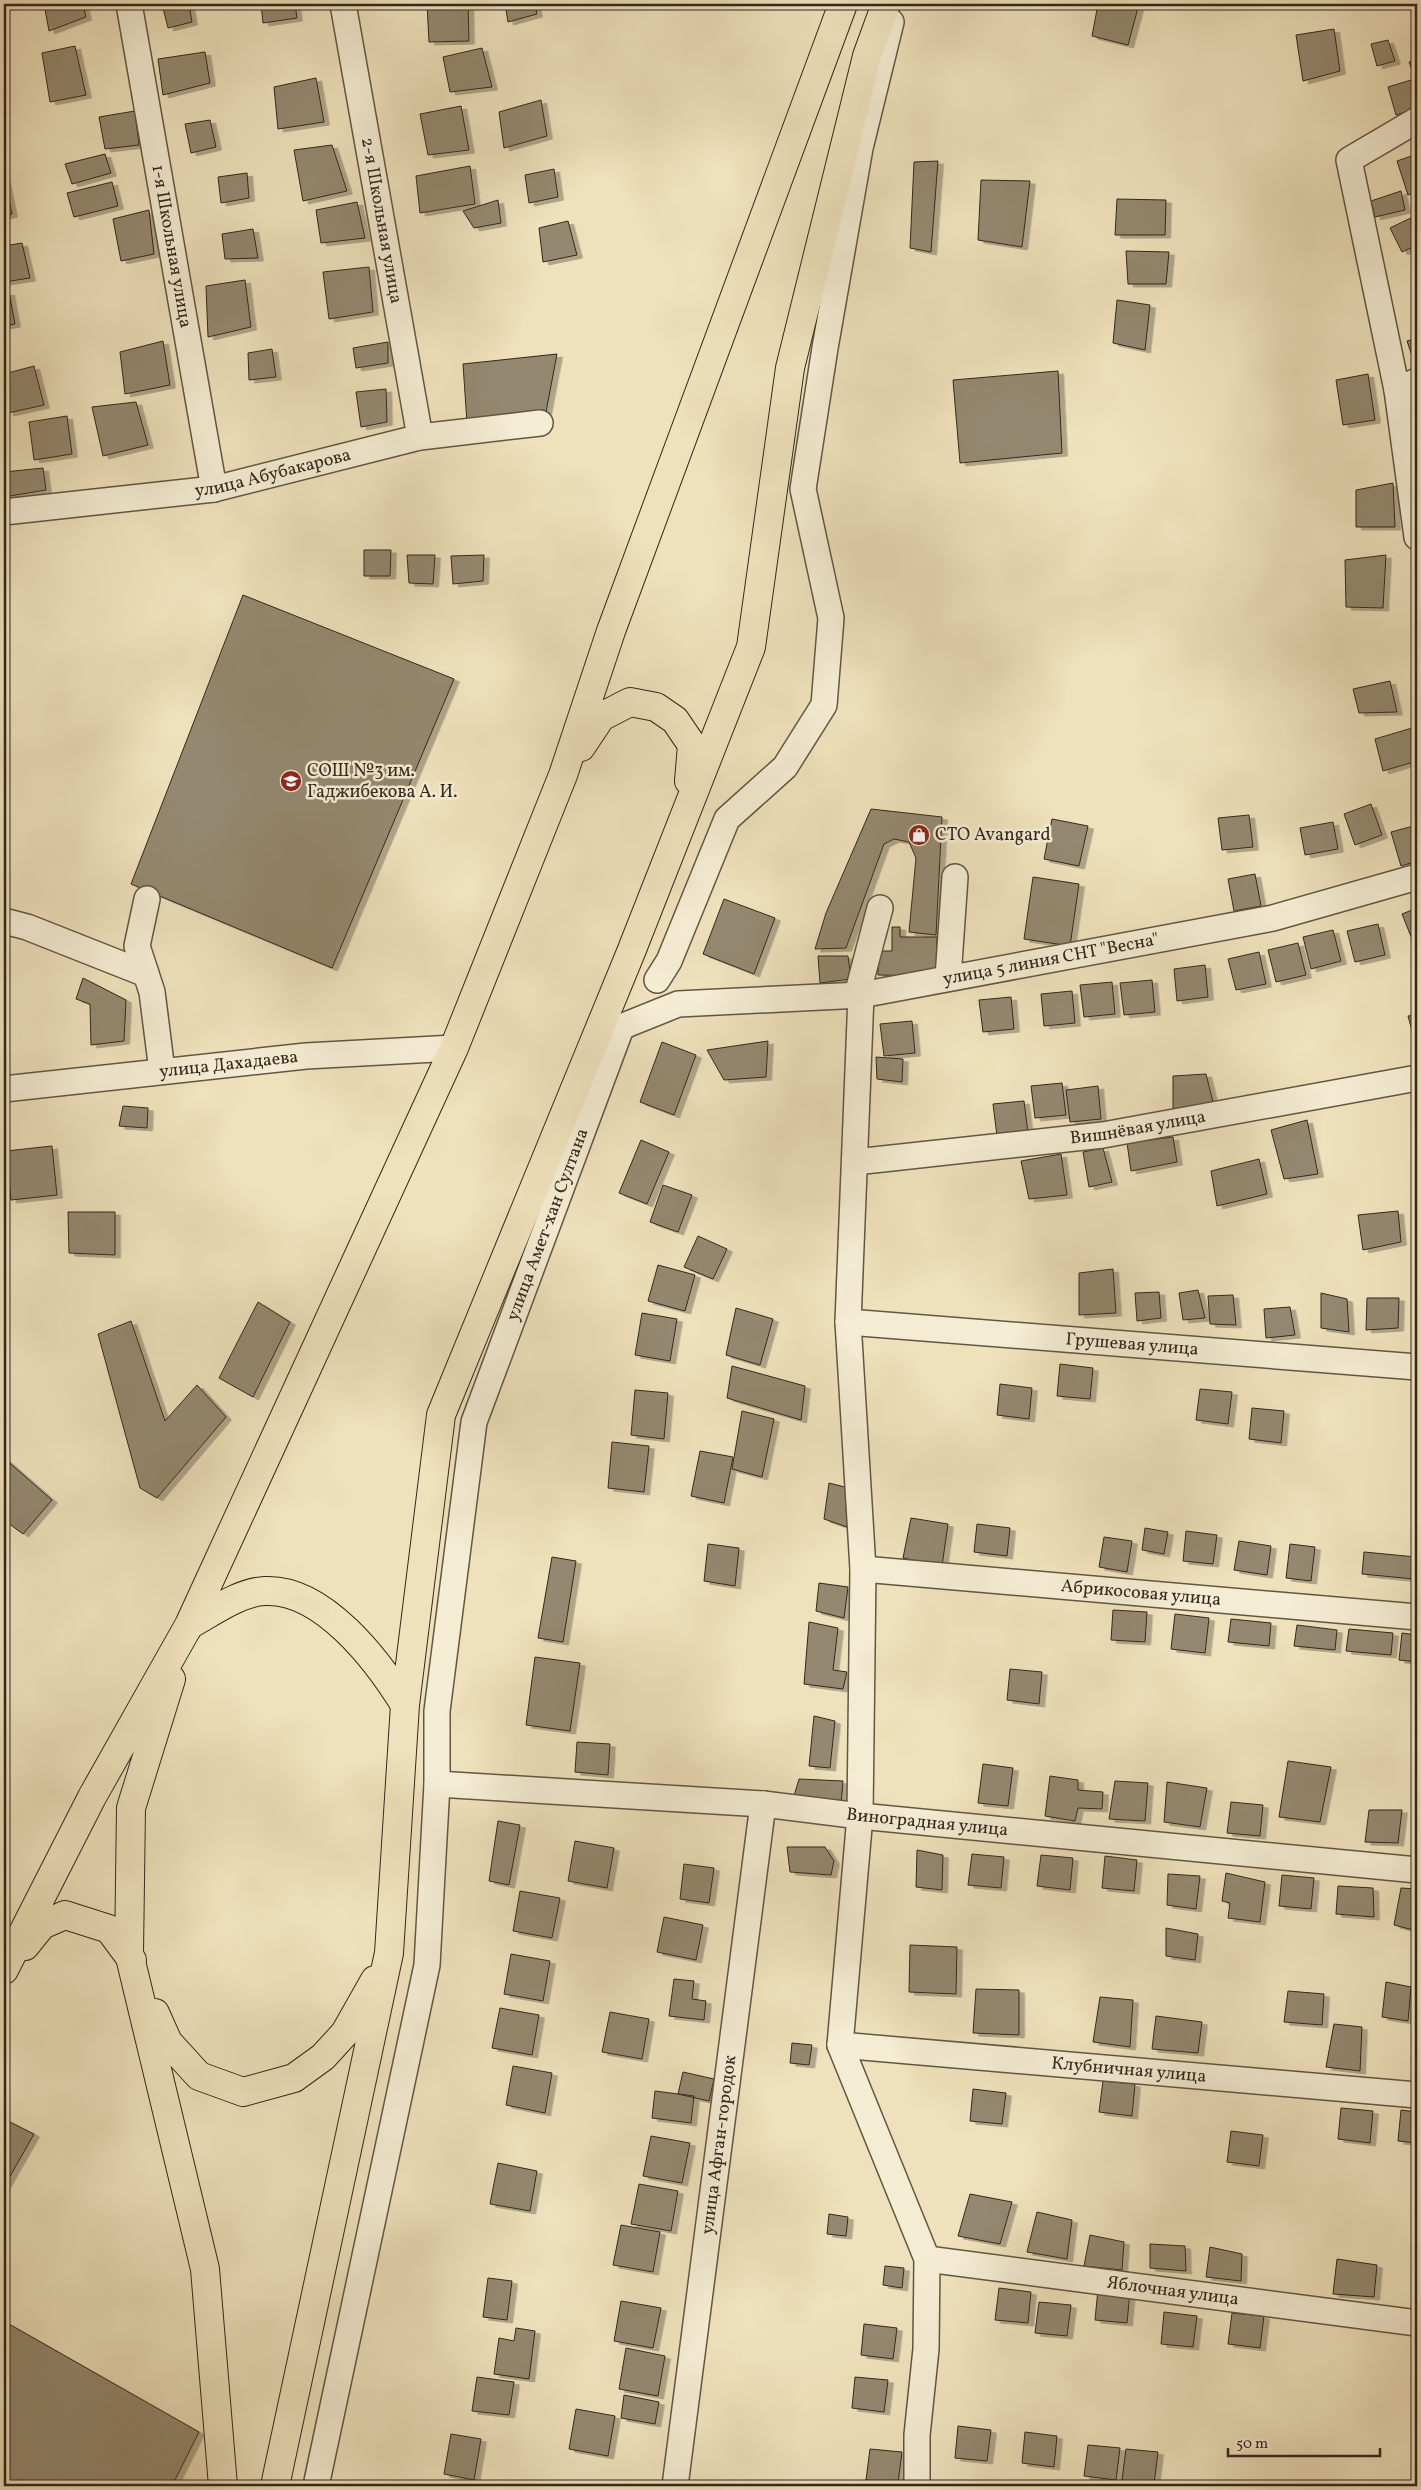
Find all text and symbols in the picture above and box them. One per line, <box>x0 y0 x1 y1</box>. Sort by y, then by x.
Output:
street label: 2-я Школьная улица <box>354 136 409 306</box>
street label: 1-я Школьная улица <box>145 163 198 330</box>
street label: улица Абубакарова <box>193 442 354 504</box>
place label: СОШ №3 им. Гаджибекова А. И. <box>307 759 457 805</box>
school or university icon: СОШ №3 им. Гаджибекова А. И. <box>279 769 303 793</box>
shop icon: СТО Avangard <box>907 823 931 847</box>
place label: СТО Avangard <box>935 823 1051 848</box>
street label: улица 5 линия СНТ "Весна" <box>941 927 1161 992</box>
street label: улица Дахадаева <box>158 1044 300 1084</box>
street label: Вишнёвая улица <box>1069 1104 1208 1151</box>
street label: улица Амет-хан Султана <box>500 1125 595 1325</box>
street label: Грушевая улица <box>1065 1327 1200 1362</box>
street label: Абрикосовая улица <box>1060 1574 1222 1612</box>
street label: Виноградная улица <box>845 1802 1010 1843</box>
street label: Клубничная улица <box>1050 2051 1207 2089</box>
street label: улица Афган-городок <box>695 2053 743 2236</box>
street label: Яблочная улица <box>1105 2270 1240 2312</box>
scale bar <box>1228 2425 1381 2457</box>
text: 50 m <box>1236 2434 1268 2455</box>

